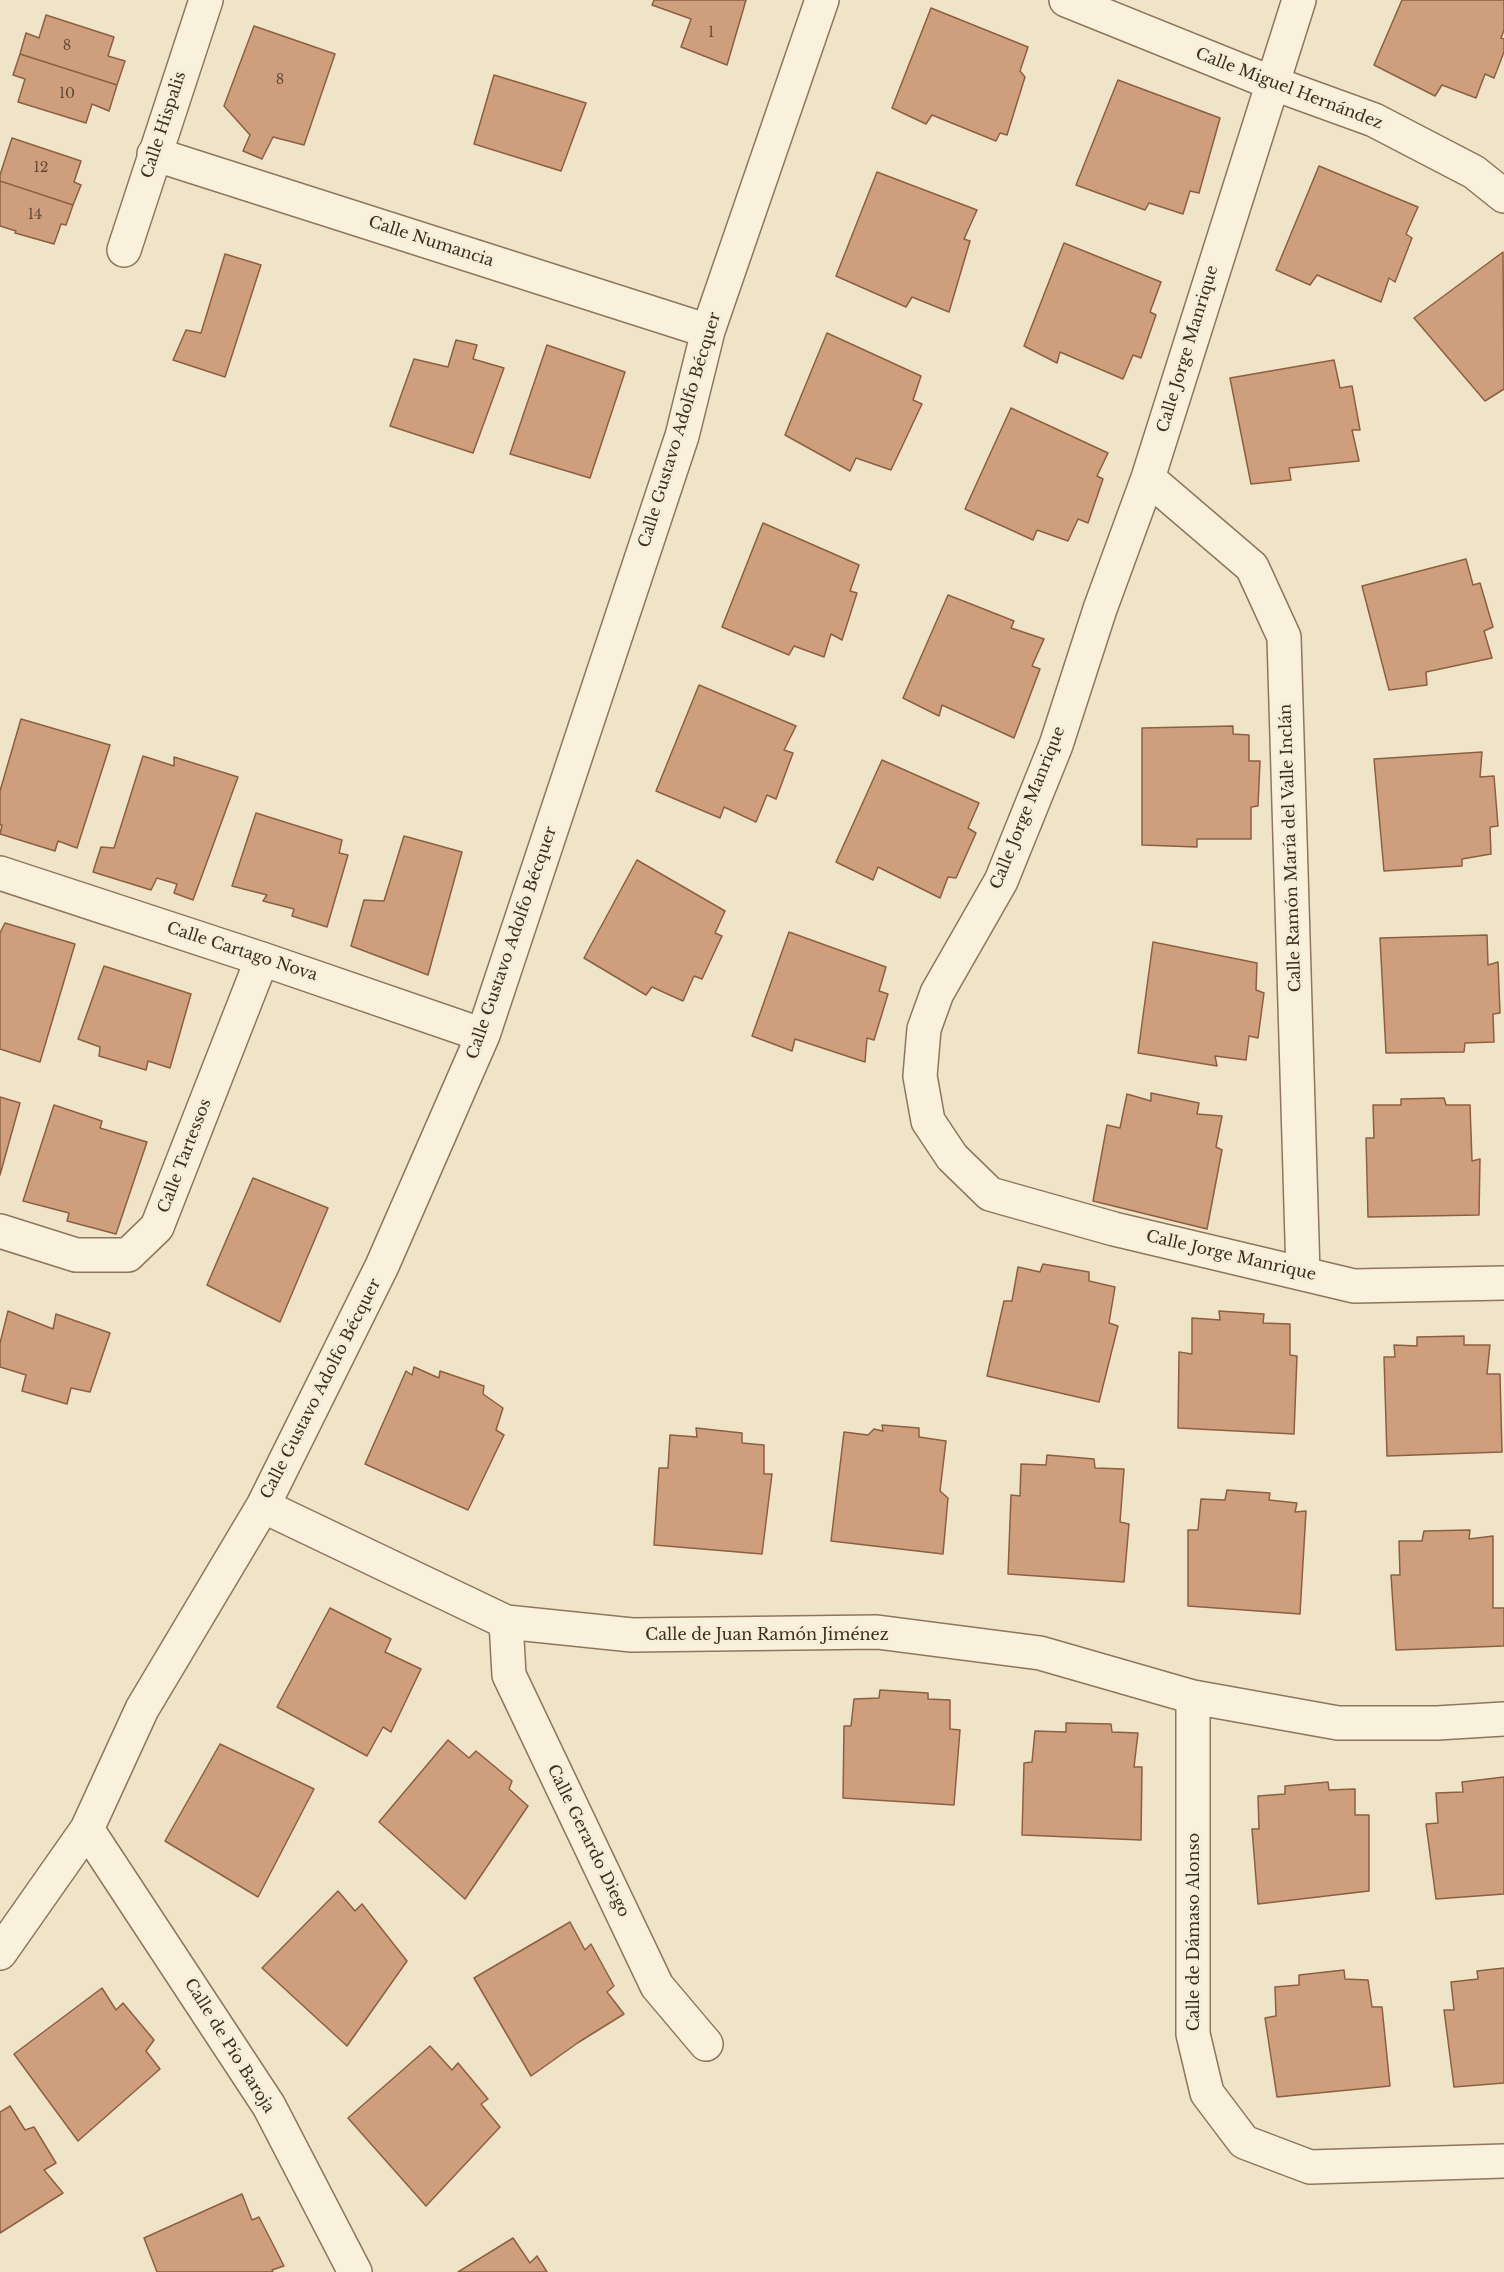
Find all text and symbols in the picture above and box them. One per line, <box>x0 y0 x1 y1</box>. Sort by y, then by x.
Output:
house number: 1 <box>708 25 714 41</box>
house number: 8 <box>63 38 71 54</box>
street label: Calle Miguel Hernández <box>1193 44 1385 134</box>
street label: Calle Hispalis <box>138 69 190 181</box>
house number: 8 <box>276 72 284 88</box>
house number: 10 <box>59 86 75 102</box>
house number: 12 <box>34 160 48 176</box>
house number: 14 <box>28 207 42 223</box>
street label: Calle Numancia <box>366 213 496 271</box>
street label: Calle Jorge Manrique <box>1153 263 1223 435</box>
street label: Calle Gustavo Adolfo Bécquer <box>635 310 725 550</box>
street label: Calle Ramón María del Valle Inclán <box>1276 703 1306 993</box>
street label: Calle Jorge Manrique <box>987 724 1069 892</box>
street label: Calle Gustavo Adolfo Bécquer <box>463 824 561 1062</box>
street label: Calle Cartago Nova <box>164 919 320 985</box>
street label: Calle Tartessos <box>154 1096 216 1216</box>
street label: Calle Jorge Manrique <box>1144 1227 1318 1285</box>
street label: Calle Gustavo Adolfo Bécquer <box>257 1276 385 1502</box>
street label: Calle de Juan Ramón Jiménez <box>645 1625 889 1645</box>
street label: Calle Gerardo Diego <box>543 1762 633 1920</box>
street label: Calle de Dámaso Alonso <box>1184 1833 1204 2031</box>
street label: Calle de Pío Baroja <box>180 1975 278 2117</box>

